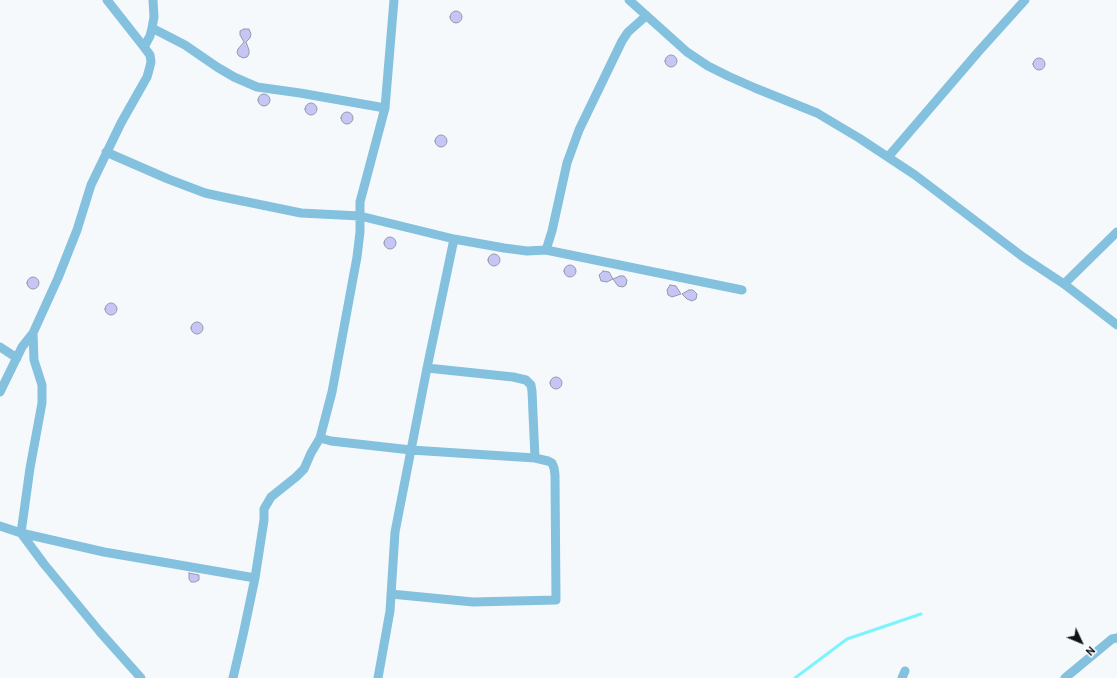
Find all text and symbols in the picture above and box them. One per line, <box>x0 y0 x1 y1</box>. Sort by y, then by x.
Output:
north arrow <box>1061 622 1101 662</box>
text: N <box>1082 643 1097 658</box>

